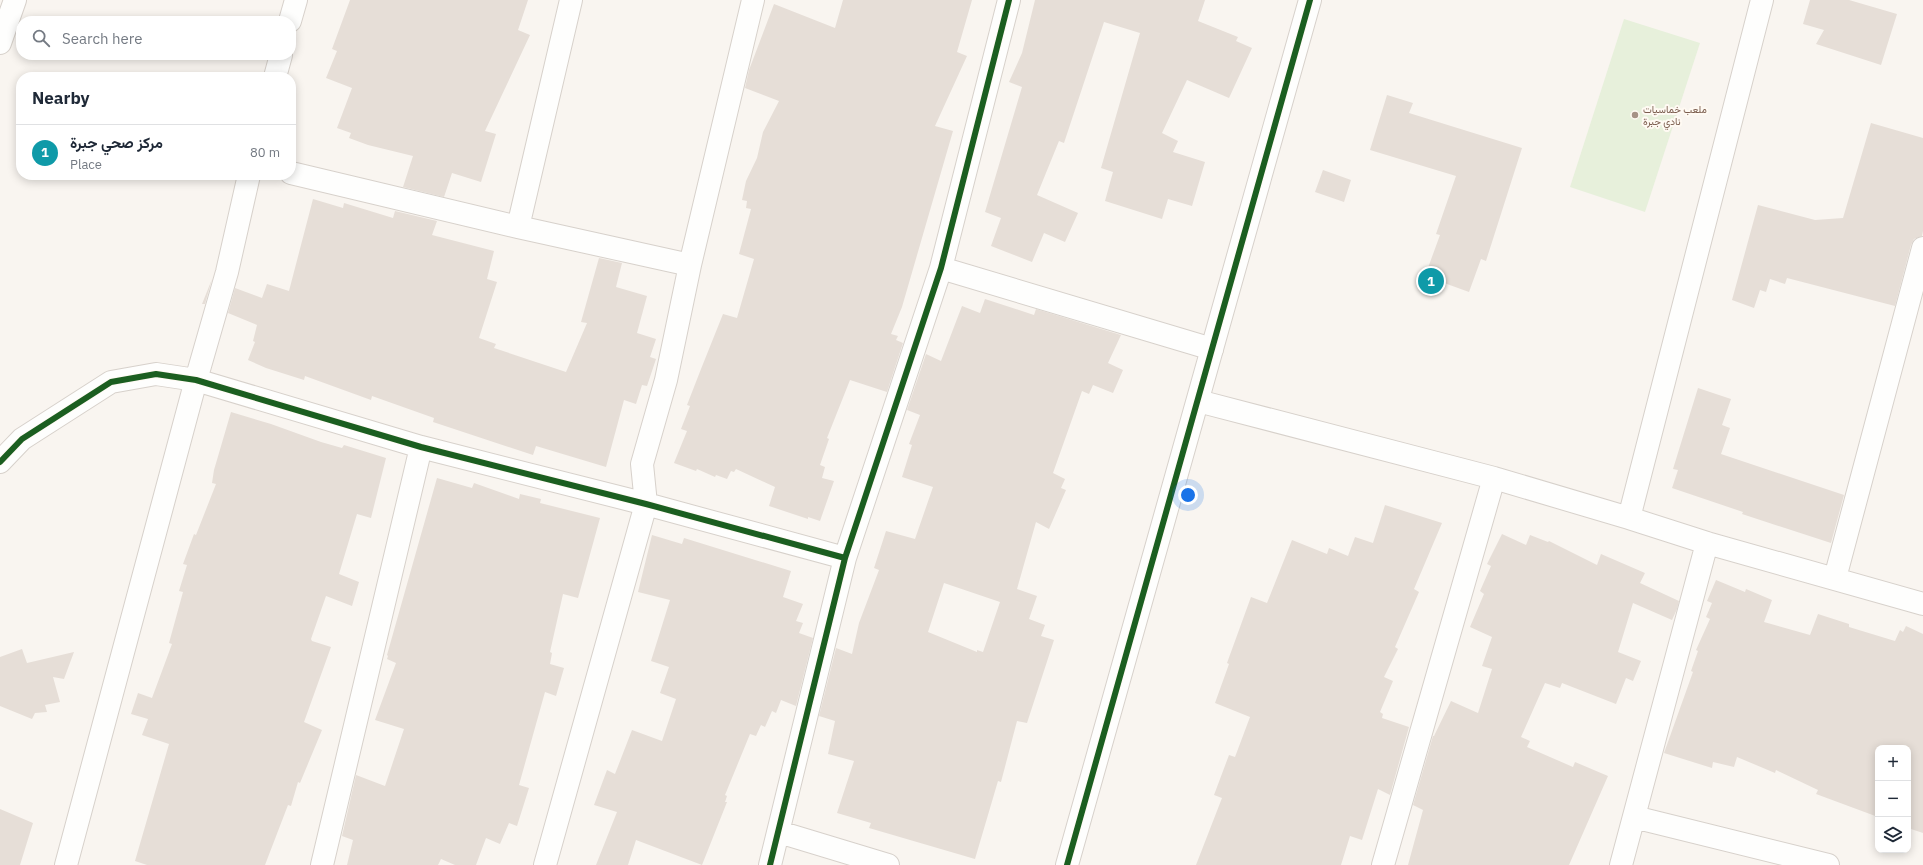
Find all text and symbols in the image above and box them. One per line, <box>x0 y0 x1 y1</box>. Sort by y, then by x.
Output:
search box <box>16 16 296 60</box>
icon: search <box>30 27 52 49</box>
text: Search here <box>62 29 142 48</box>
text: Nearby <box>32 87 90 109</box>
place label: ملعب خماسيات نادي جبرة <box>1643 103 1707 130</box>
marker: ملعب خماسيات نادي جبرة <box>1630 110 1640 120</box>
text: مركز صحي جبرة <box>70 133 163 152</box>
text: 1 <box>41 144 49 161</box>
text: 80 m <box>250 144 280 161</box>
text: Place <box>70 156 102 173</box>
pin: 1 <box>1418 266 1444 296</box>
your location <box>1178 485 1198 505</box>
map controls <box>1875 745 1911 853</box>
button: + <box>1875 745 1911 781</box>
button: − <box>1875 781 1911 817</box>
button: layers <box>1875 817 1911 853</box>

